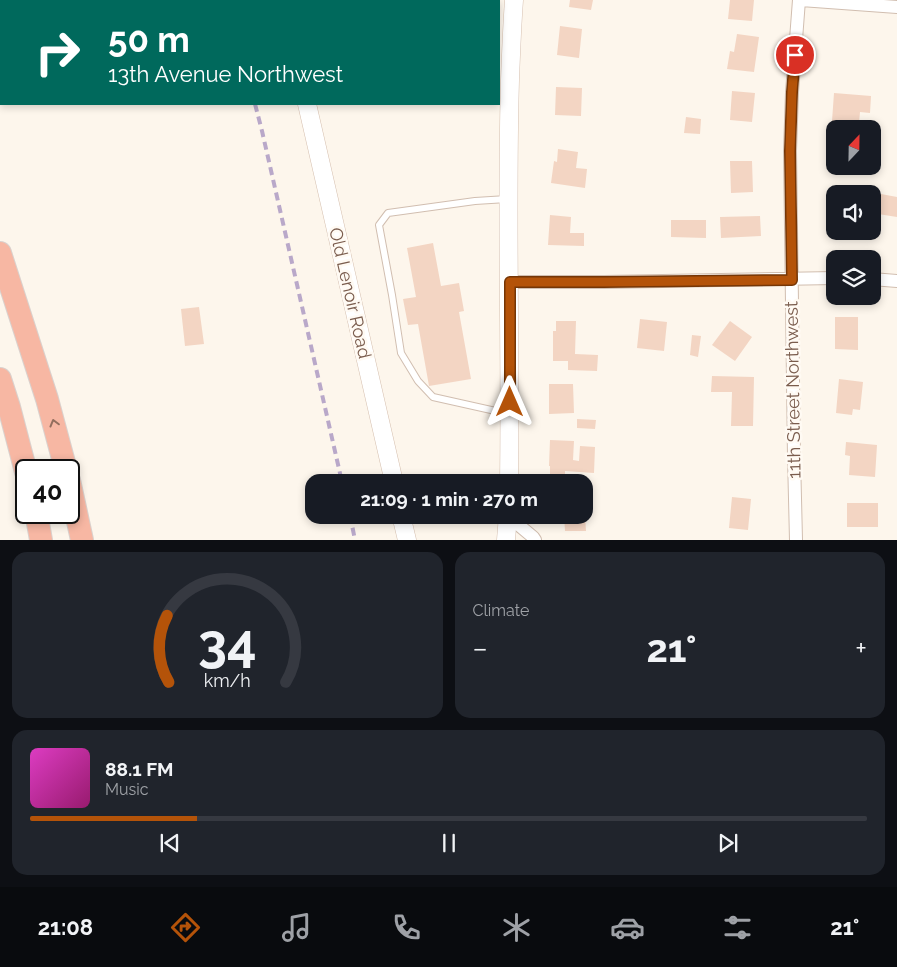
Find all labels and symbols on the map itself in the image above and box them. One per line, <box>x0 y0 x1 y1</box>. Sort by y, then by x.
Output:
pin <box>774 34 816 76</box>
north arrow <box>826 120 881 175</box>
street label: Old Lenoir Road <box>325 225 376 360</box>
street label: 11th Street Northwest <box>780 301 805 479</box>
position arrow <box>483 375 535 427</box>
one-way arrow <box>49 419 59 427</box>
speed limit sign: 40 <box>15 459 80 524</box>

